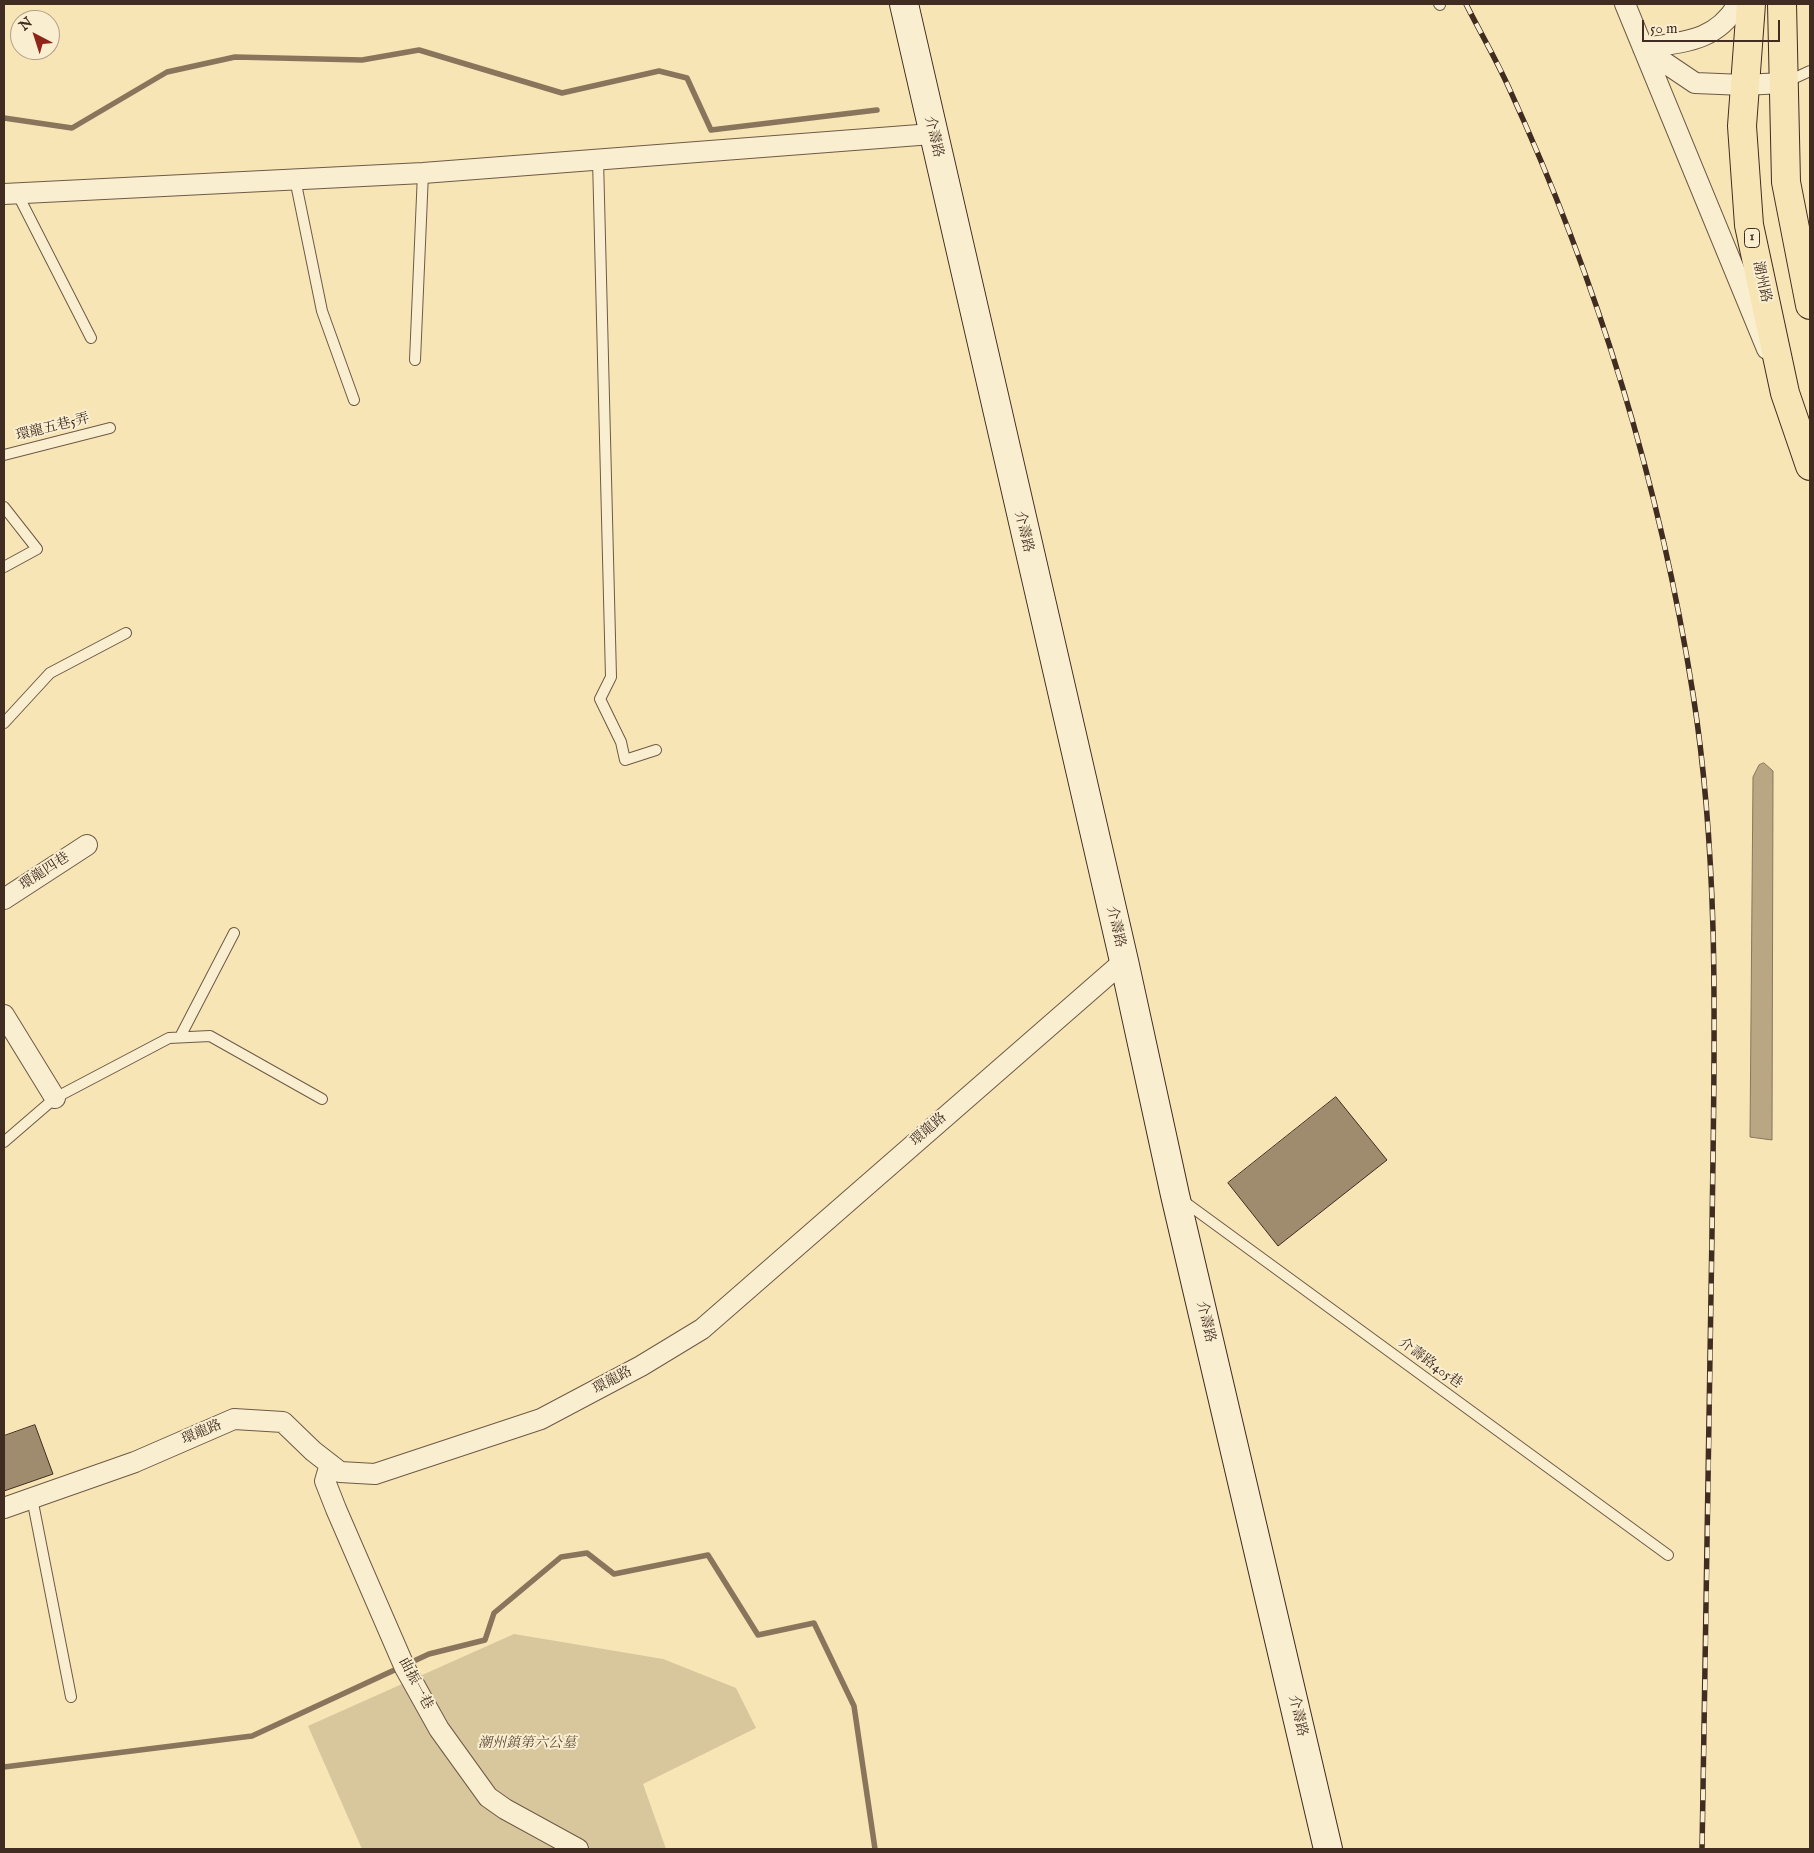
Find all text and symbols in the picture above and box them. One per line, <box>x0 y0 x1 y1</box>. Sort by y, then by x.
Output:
north arrow <box>10 10 60 60</box>
scale bar <box>1644 10 1782 42</box>
text: N <box>16 13 36 35</box>
text: 50 m <box>1650 19 1678 38</box>
street label: 介壽路 <box>920 115 946 159</box>
road number: 1 <box>1744 228 1760 248</box>
street label: 潮州路 <box>1748 260 1774 304</box>
street label: 環龍五巷5弄 <box>15 411 91 445</box>
street label: 介壽路 <box>1010 510 1036 554</box>
street label: 環龍四巷 <box>17 850 73 894</box>
street label: 介壽路 <box>1102 905 1128 949</box>
street label: 環龍路 <box>908 1110 950 1150</box>
street label: 介壽路 <box>1192 1300 1218 1344</box>
street label: 介壽路405巷 <box>1395 1335 1465 1393</box>
street label: 環龍路 <box>591 1364 635 1398</box>
street label: 環龍路 <box>179 1417 225 1449</box>
street label: 曲振一巷 <box>394 1655 436 1713</box>
street label: 介壽路 <box>1284 1694 1310 1738</box>
park label: 潮州鎮第六公墓 <box>478 1736 576 1752</box>

